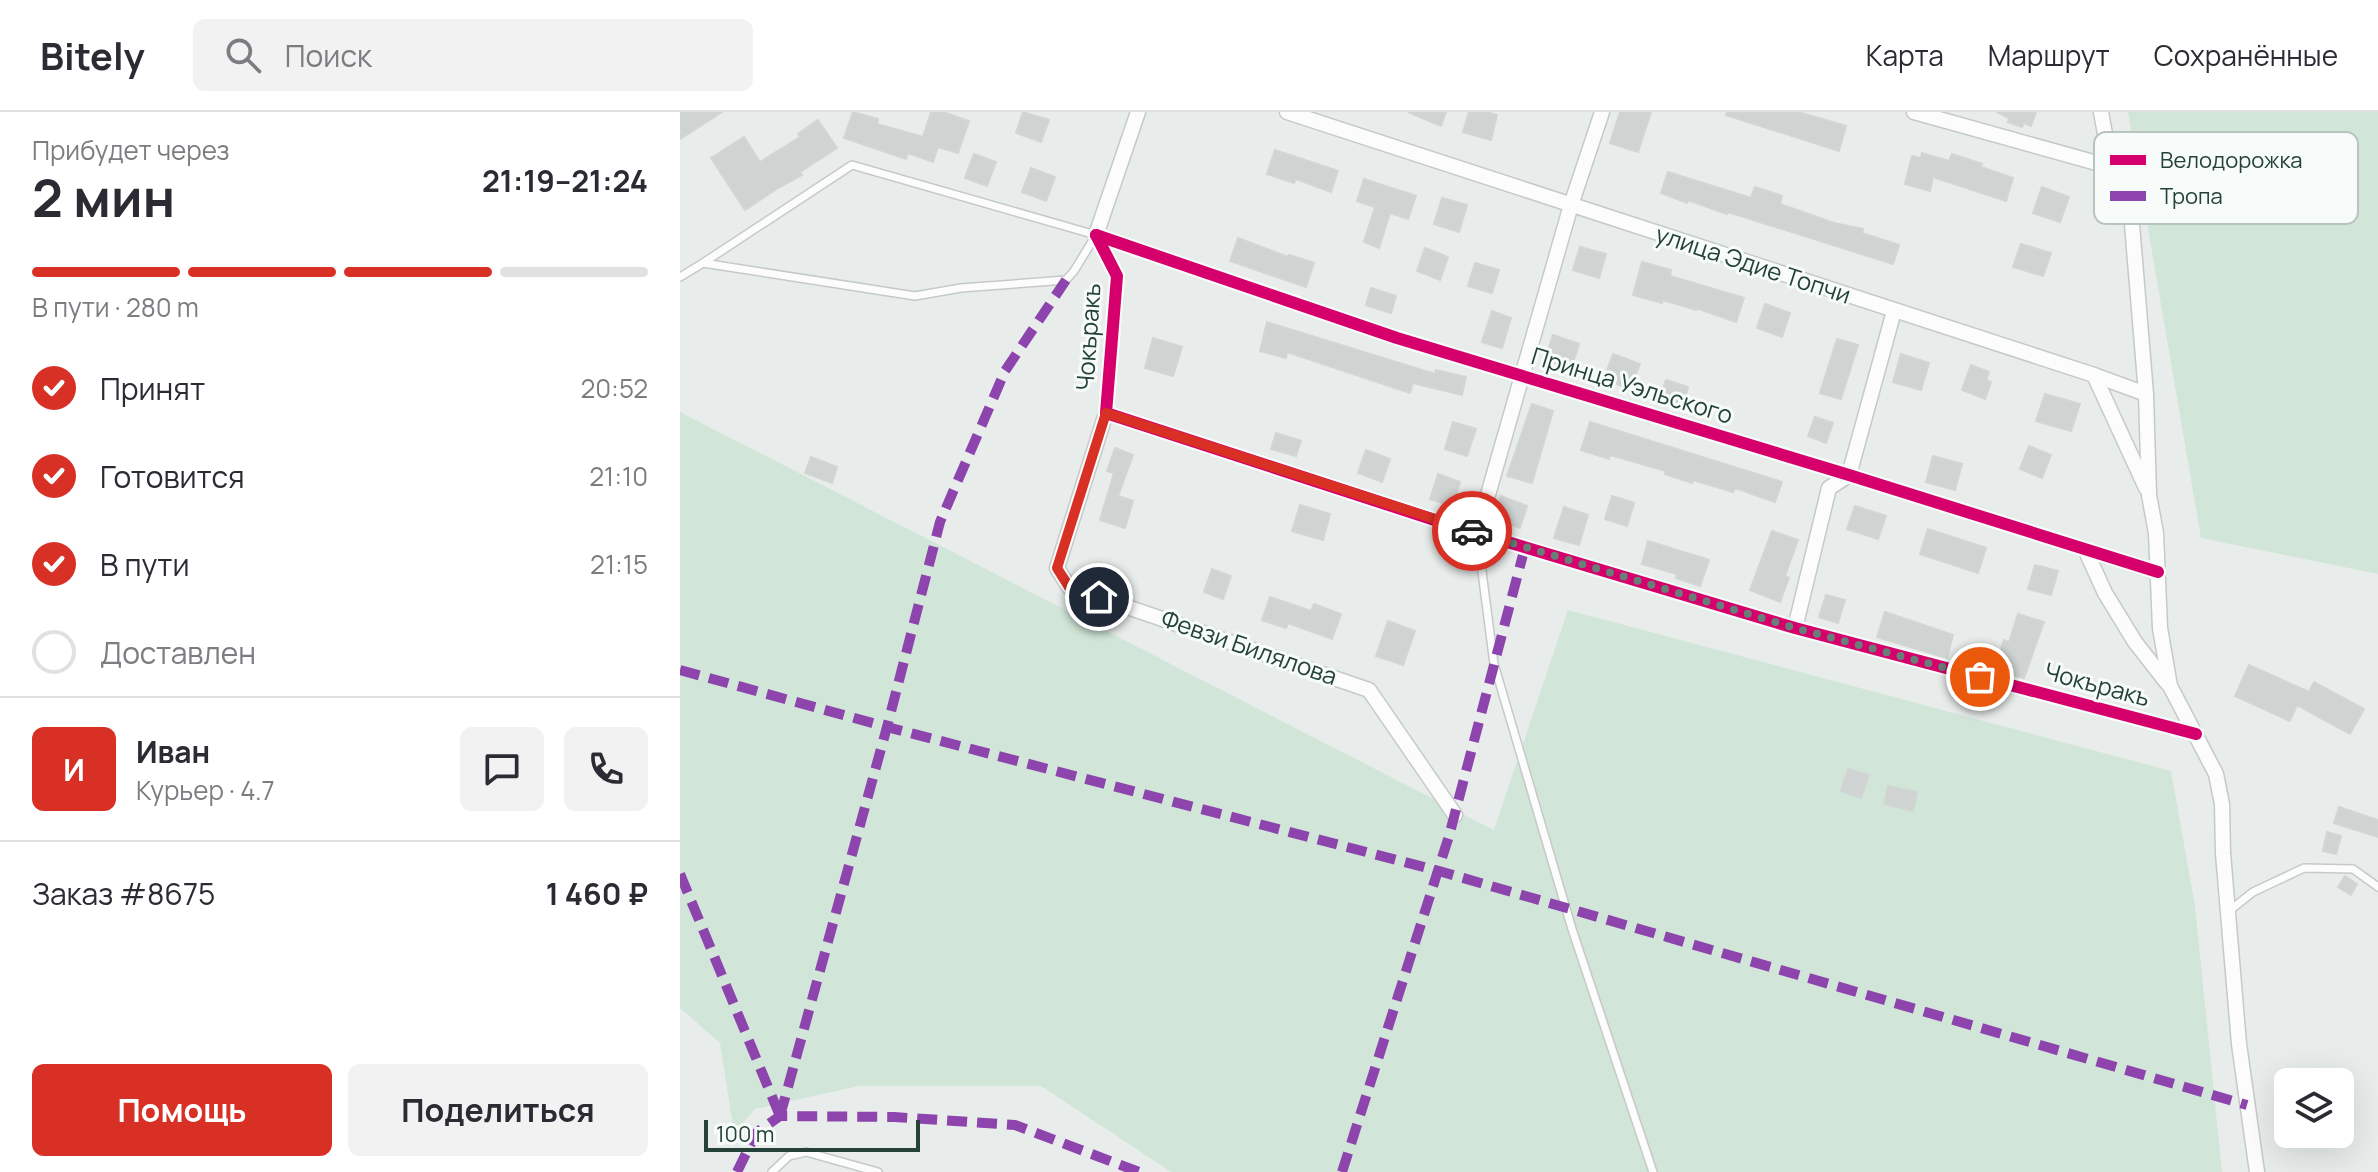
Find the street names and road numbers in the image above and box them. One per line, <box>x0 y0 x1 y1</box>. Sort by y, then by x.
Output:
street label: улица Эдие Топчи <box>1652 216 1855 311</box>
street label: Чокъракъ <box>1067 282 1108 392</box>
street label: Принца Уэльского <box>1528 338 1737 431</box>
street label: Февзи Билялова <box>1157 601 1342 692</box>
street label: Чокъракъ <box>2041 654 2154 713</box>

